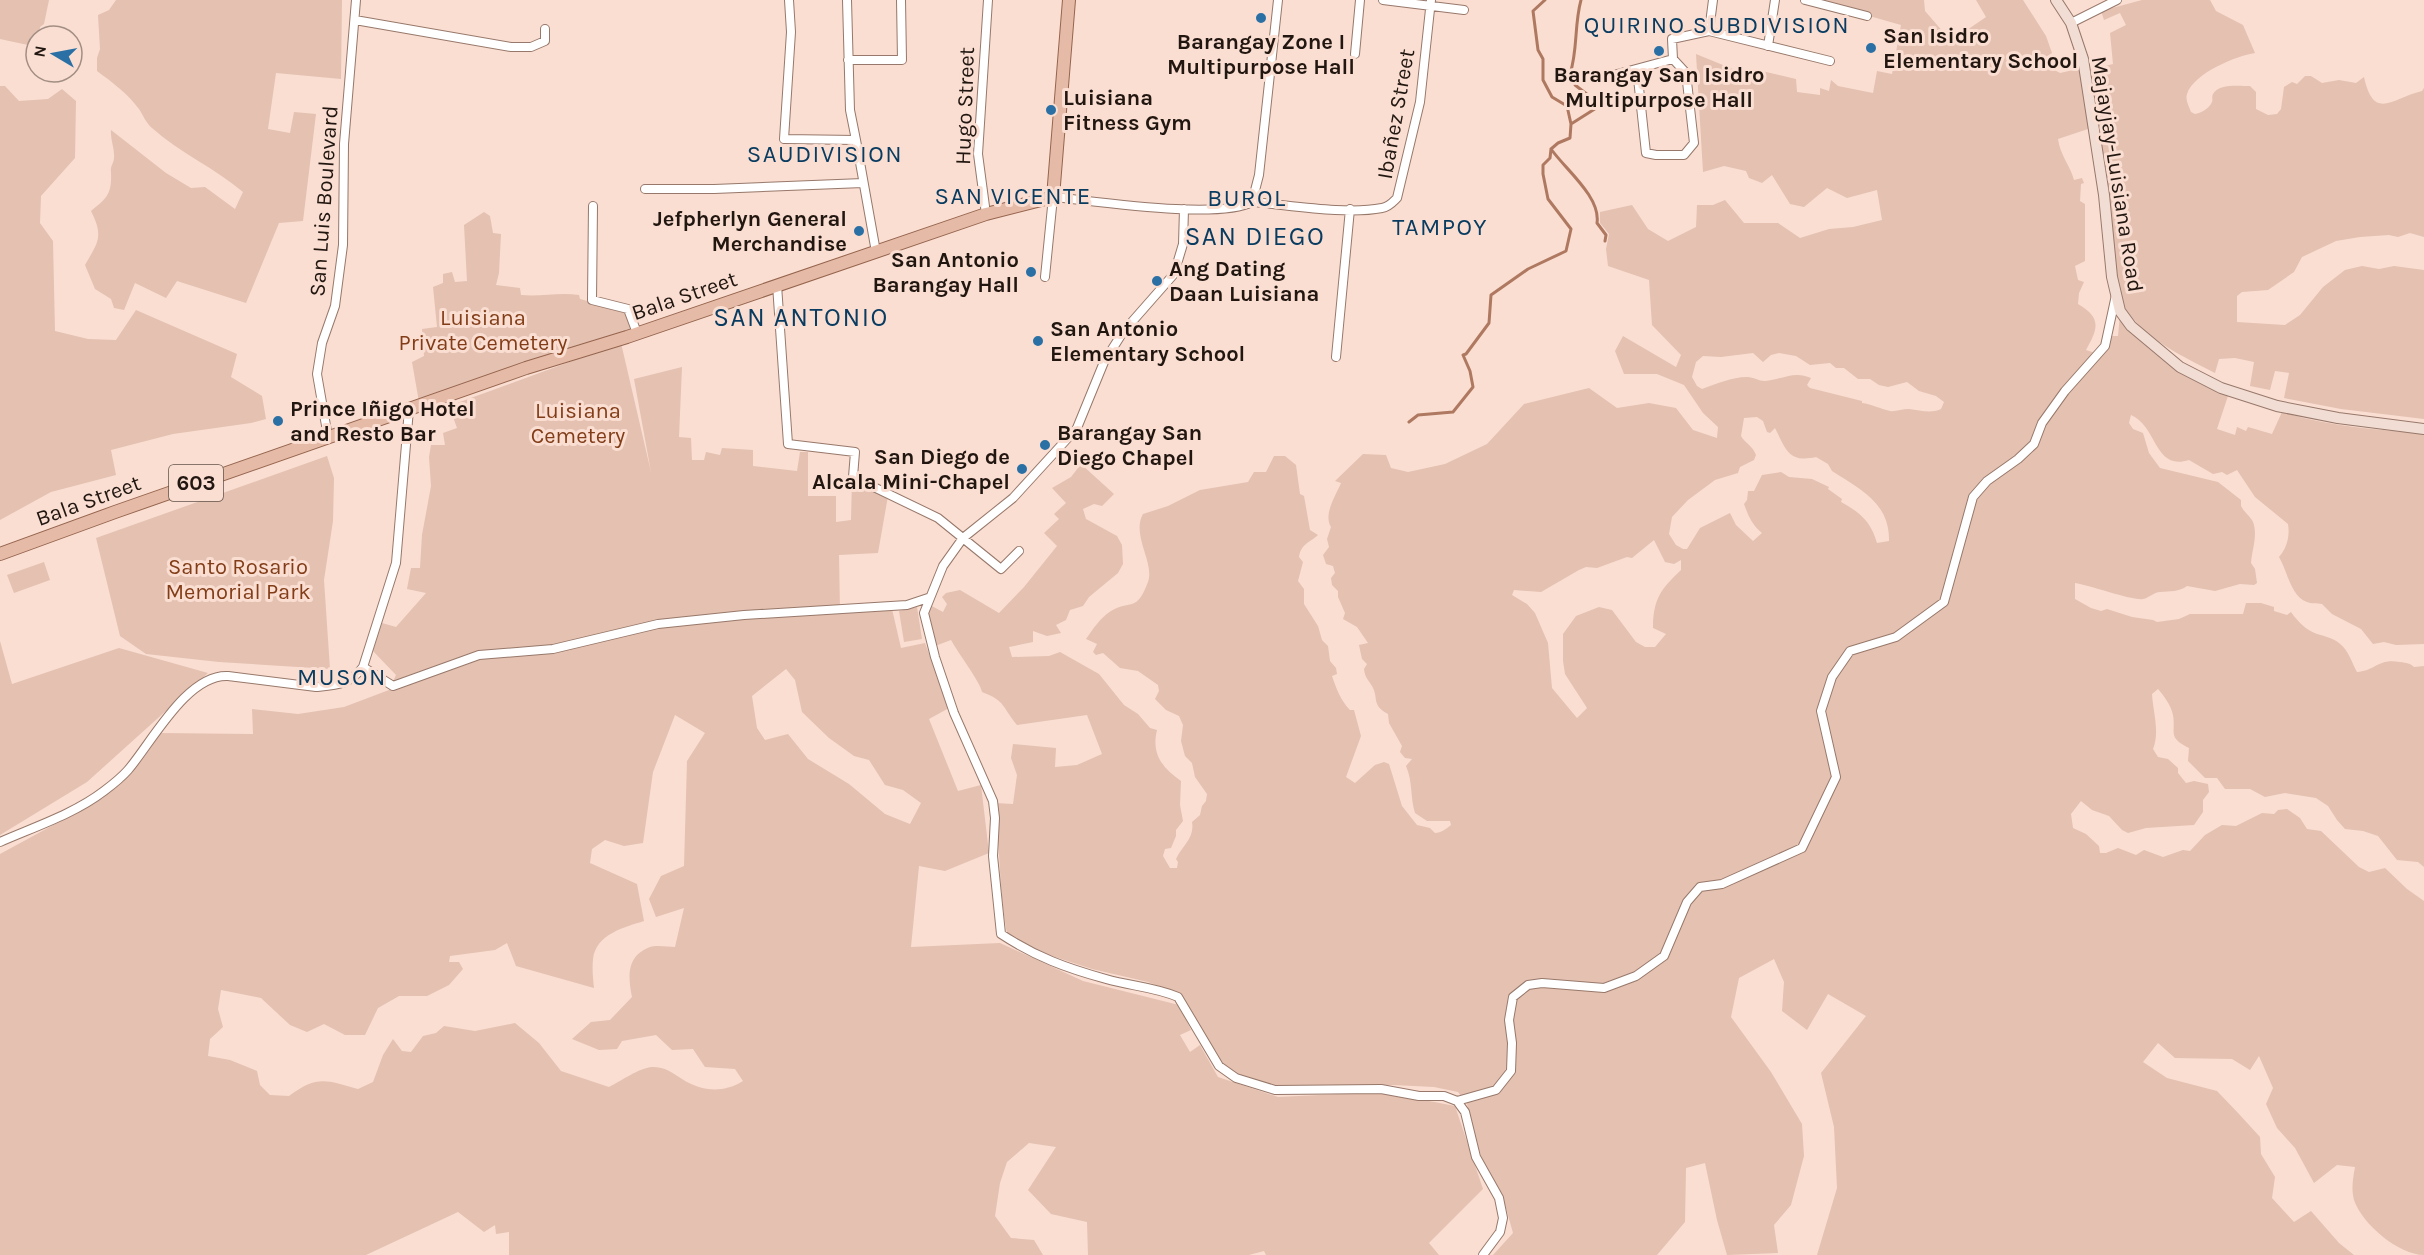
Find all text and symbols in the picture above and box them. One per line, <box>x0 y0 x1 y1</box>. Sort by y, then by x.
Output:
marker: Barangay Zone I Multipurpose Hall <box>1254 11 1268 25</box>
district label: QUIRINO SUBDIVISION <box>1584 11 1850 39</box>
place label: San Isidro Elementary School <box>1883 23 2078 74</box>
north arrow <box>24 24 84 84</box>
place label: Barangay Zone I Multipurpose Hall <box>1167 29 1355 80</box>
marker: San Isidro Elementary School <box>1864 41 1878 55</box>
text: N <box>29 44 50 59</box>
marker: Barangay San Isidro Multipurpose Hall <box>1652 44 1666 58</box>
street label: Hugo Street <box>950 47 980 165</box>
street label: Ibañez Street <box>1372 47 1420 181</box>
street label: Majayjay-Luisiana Road <box>2086 54 2149 294</box>
place label: Barangay San Isidro Multipurpose Hall <box>1554 62 1764 113</box>
place label: Luisiana Fitness Gym <box>1063 85 1192 136</box>
marker: Luisiana Fitness Gym <box>1044 103 1058 117</box>
street label: San Luis Boulevard <box>304 105 344 297</box>
district label: SAUDIVISION <box>747 140 903 168</box>
district label: SAN VICENTE <box>934 182 1092 210</box>
district label: BUROL <box>1207 184 1287 212</box>
place label: Jefpherlyn General Merchandise <box>653 206 847 257</box>
district label: TAMPOY <box>1392 213 1488 241</box>
district label: SAN DIEGO <box>1185 221 1325 252</box>
marker: Jefpherlyn General Merchandise <box>852 224 866 238</box>
place label: San Antonio Barangay Hall <box>873 247 1019 298</box>
place label: Ang Dating Daan Luisiana <box>1169 256 1319 307</box>
marker: San Antonio Barangay Hall <box>1024 265 1038 279</box>
street label: Bala Street <box>628 266 740 326</box>
marker: Ang Dating Daan Luisiana <box>1150 274 1164 288</box>
district label: SAN ANTONIO <box>713 302 889 333</box>
park label: Luisiana Private Cemetery <box>398 305 568 356</box>
place label: San Antonio Elementary School <box>1050 316 1245 367</box>
marker: San Antonio Elementary School <box>1031 334 1045 348</box>
place label: Prince Iñigo Hotel and Resto Bar <box>290 396 475 447</box>
park label: Luisiana Cemetery <box>531 398 625 449</box>
marker: Prince Iñigo Hotel and Resto Bar <box>271 414 285 428</box>
place label: Barangay San Diego Chapel <box>1057 420 1202 471</box>
marker: Barangay San Diego Chapel <box>1038 438 1052 452</box>
place label: San Diego de Alcala Mini-Chapel <box>812 444 1010 495</box>
marker: San Diego de Alcala Mini-Chapel <box>1015 462 1029 476</box>
road number: 603 <box>169 465 223 501</box>
street label: Bala Street <box>32 470 144 532</box>
park label: Santo Rosario Memorial Park <box>165 554 311 605</box>
district label: MUSON <box>297 663 387 691</box>

